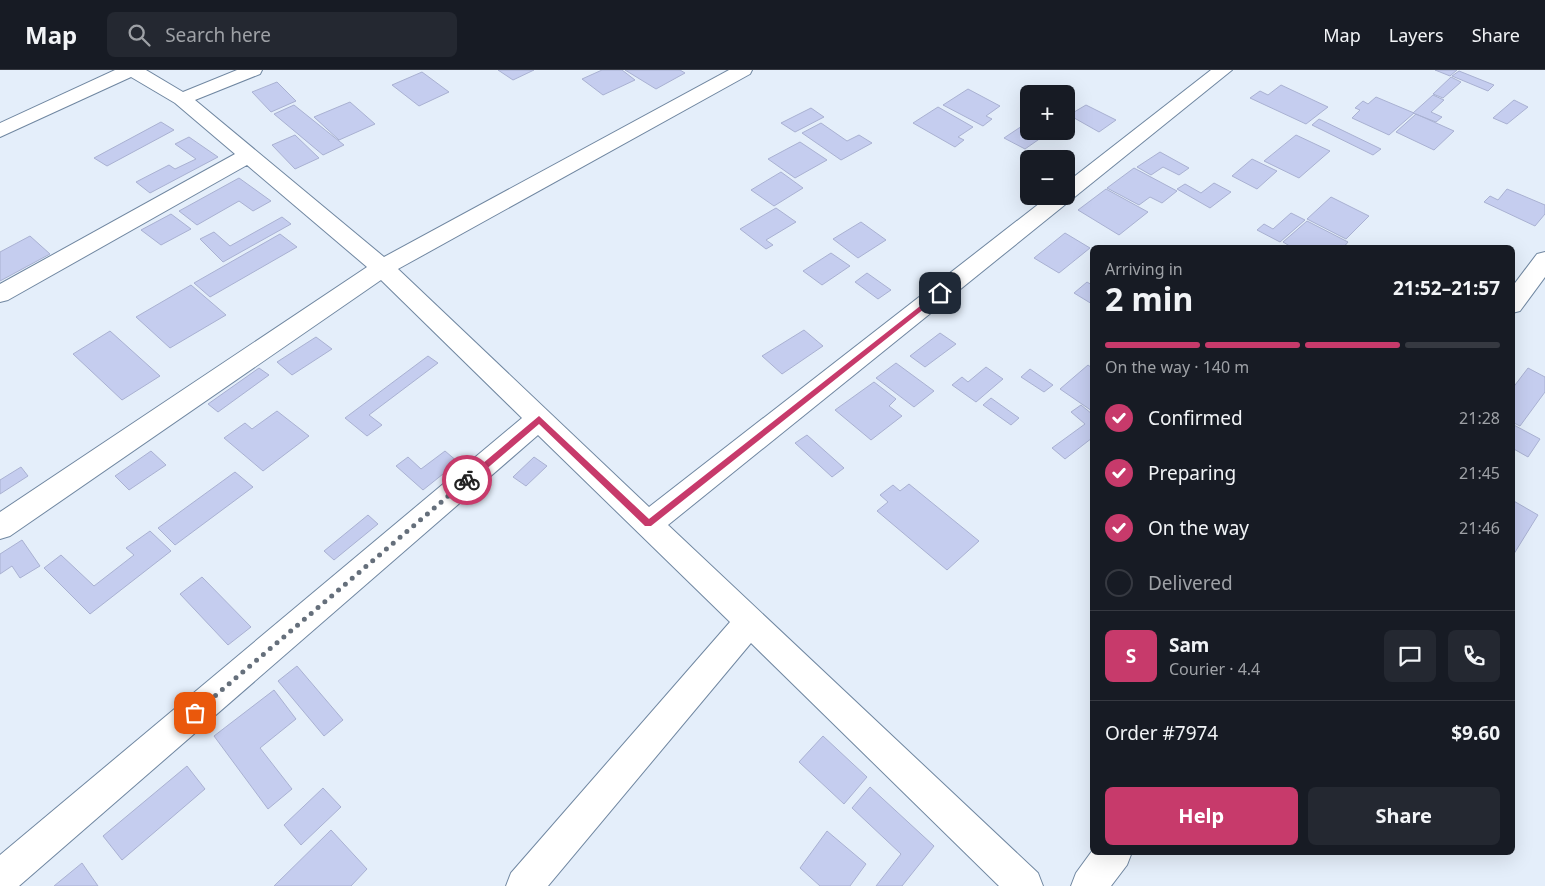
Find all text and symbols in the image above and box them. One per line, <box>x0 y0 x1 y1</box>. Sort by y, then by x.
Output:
search box <box>107 12 457 57</box>
text: Map <box>25 18 77 51</box>
icon: search <box>125 21 153 49</box>
text: Search here <box>165 22 271 48</box>
text: Map <box>1323 23 1361 47</box>
text: Layers <box>1389 23 1444 47</box>
text: Share <box>1472 23 1520 47</box>
map controls <box>1020 85 1075 205</box>
button: + <box>1020 85 1075 140</box>
button: − <box>1020 150 1075 205</box>
text: Arriving in <box>1105 258 1183 280</box>
pin <box>919 272 961 314</box>
text: 21:52–21:57 <box>1393 275 1500 301</box>
text: 2 min <box>1105 277 1193 320</box>
icon: home <box>926 279 954 307</box>
text: On the way · 140 m <box>1105 356 1249 378</box>
icon: check <box>1105 404 1133 432</box>
text: Confirmed <box>1148 405 1243 431</box>
text: 21:28 <box>1459 407 1500 429</box>
courier <box>442 455 492 505</box>
icon: check <box>1105 459 1133 487</box>
text: Preparing <box>1148 460 1236 486</box>
text: 21:45 <box>1459 462 1500 484</box>
icon: bike <box>453 466 481 494</box>
icon: check <box>1105 514 1133 542</box>
text: On the way <box>1148 515 1249 541</box>
text: 21:46 <box>1459 517 1500 539</box>
text: Delivered <box>1148 570 1233 596</box>
button: chat <box>1384 630 1436 682</box>
button: phone <box>1448 630 1500 682</box>
text: Sam <box>1169 632 1209 658</box>
text: S <box>1126 643 1136 669</box>
text: Courier · 4.4 <box>1169 658 1260 680</box>
pin <box>174 692 216 734</box>
icon: bag <box>181 699 209 727</box>
text: Order #7974 <box>1105 720 1218 746</box>
text: $9.60 <box>1451 720 1500 746</box>
button: Help <box>1105 787 1298 845</box>
button: Share <box>1308 787 1500 845</box>

